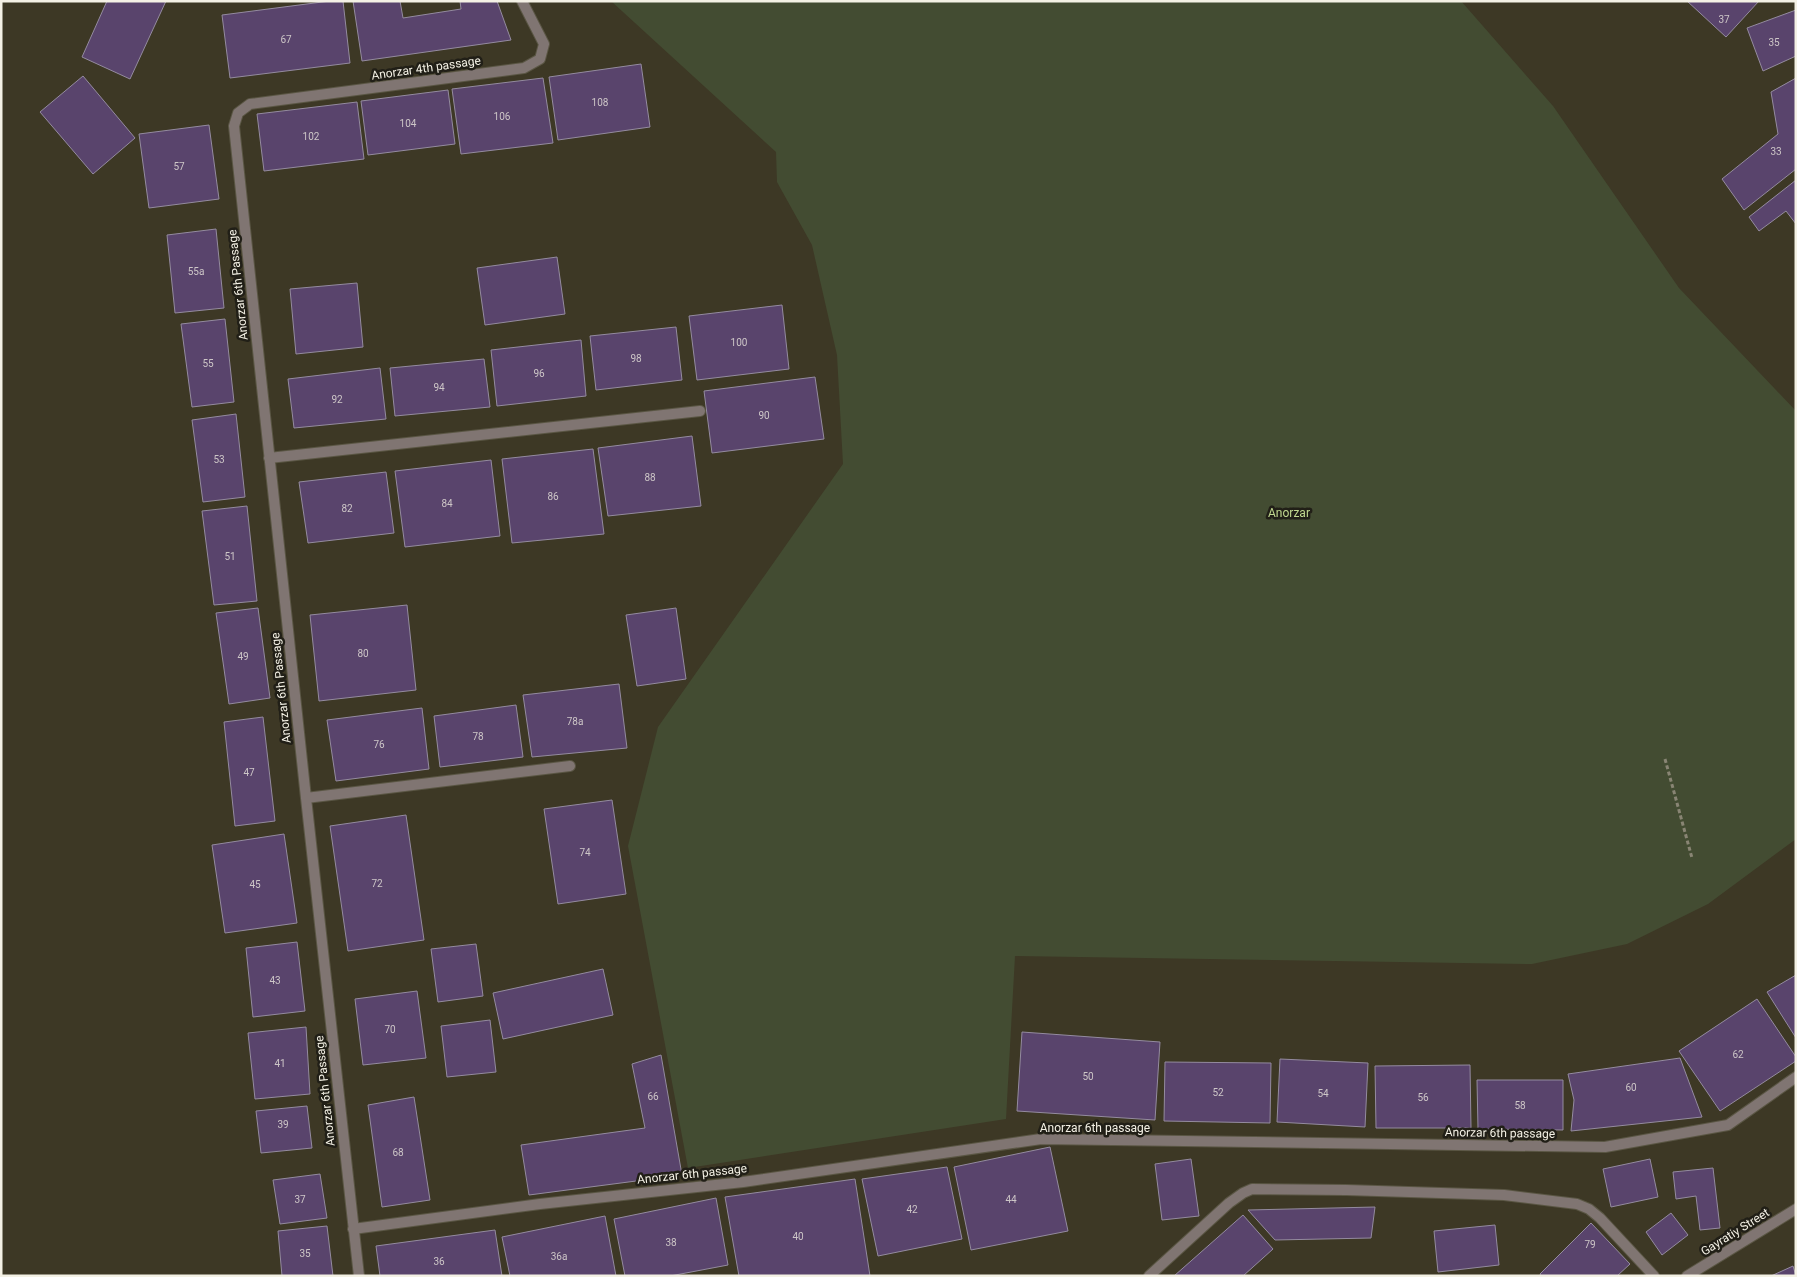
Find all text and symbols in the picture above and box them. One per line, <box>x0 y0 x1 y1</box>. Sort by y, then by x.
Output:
house number: 37 <box>1718 14 1730 25</box>
house number: 67 <box>280 34 292 45</box>
house number: 35 <box>1768 37 1780 48</box>
street label: Anorzar 4th passage <box>370 53 482 83</box>
house number: 108 <box>592 97 609 108</box>
house number: 106 <box>494 111 511 122</box>
house number: 104 <box>400 118 417 129</box>
house number: 102 <box>303 131 320 142</box>
house number: 33 <box>1770 146 1782 157</box>
house number: 57 <box>173 161 185 172</box>
street label: Anorzar 6th Passage <box>225 229 251 341</box>
house number: 55а <box>188 266 204 277</box>
house number: 100 <box>731 337 748 348</box>
house number: 98 <box>630 353 642 364</box>
house number: 55 <box>202 358 214 369</box>
house number: 96 <box>533 368 545 379</box>
house number: 94 <box>433 382 445 393</box>
house number: 92 <box>331 394 343 405</box>
house number: 90 <box>758 410 770 421</box>
house number: 53 <box>213 454 225 465</box>
house number: 88 <box>644 472 656 483</box>
house number: 86 <box>547 491 559 502</box>
house number: 84 <box>441 498 453 509</box>
house number: 82 <box>341 503 353 514</box>
park label: Anorzar <box>1268 506 1310 520</box>
house number: 51 <box>224 551 236 562</box>
street label: Anorzar 6th Passage <box>268 632 294 744</box>
house number: 80 <box>357 648 369 659</box>
house number: 49 <box>237 651 249 662</box>
house number: 78а <box>567 716 583 727</box>
house number: 78 <box>472 731 484 742</box>
house number: 76 <box>373 739 385 750</box>
house number: 47 <box>243 767 255 778</box>
house number: 74 <box>579 847 591 858</box>
house number: 72 <box>371 878 383 889</box>
house number: 45 <box>249 879 261 890</box>
house number: 43 <box>269 975 281 986</box>
house number: 70 <box>384 1024 396 1035</box>
street label: Anorzar 6th Passage <box>312 1035 338 1147</box>
house number: 62 <box>1732 1049 1744 1060</box>
house number: 41 <box>274 1058 286 1069</box>
house number: 50 <box>1082 1071 1094 1082</box>
house number: 60 <box>1625 1082 1637 1093</box>
house number: 52 <box>1212 1087 1224 1098</box>
house number: 54 <box>1317 1088 1329 1099</box>
house number: 66 <box>647 1091 659 1102</box>
house number: 56 <box>1417 1092 1429 1103</box>
house number: 58 <box>1514 1100 1526 1111</box>
house number: 39 <box>277 1119 289 1130</box>
street label: Anorzar 6th passage <box>1040 1121 1150 1135</box>
street label: Anorzar 6th passage <box>1445 1125 1555 1141</box>
house number: 68 <box>392 1147 404 1158</box>
street label: Anorzar 6th passage <box>636 1161 748 1187</box>
house number: 37 <box>294 1194 306 1205</box>
house number: 44 <box>1005 1194 1017 1205</box>
house number: 42 <box>906 1204 918 1215</box>
street label: Gayratiy Street <box>1698 1205 1772 1259</box>
house number: 40 <box>792 1231 804 1242</box>
house number: 38 <box>665 1237 677 1248</box>
house number: 79 <box>1584 1239 1596 1250</box>
house number: 35 <box>299 1248 311 1259</box>
house number: 36а <box>551 1251 567 1262</box>
house number: 36 <box>433 1256 445 1267</box>

